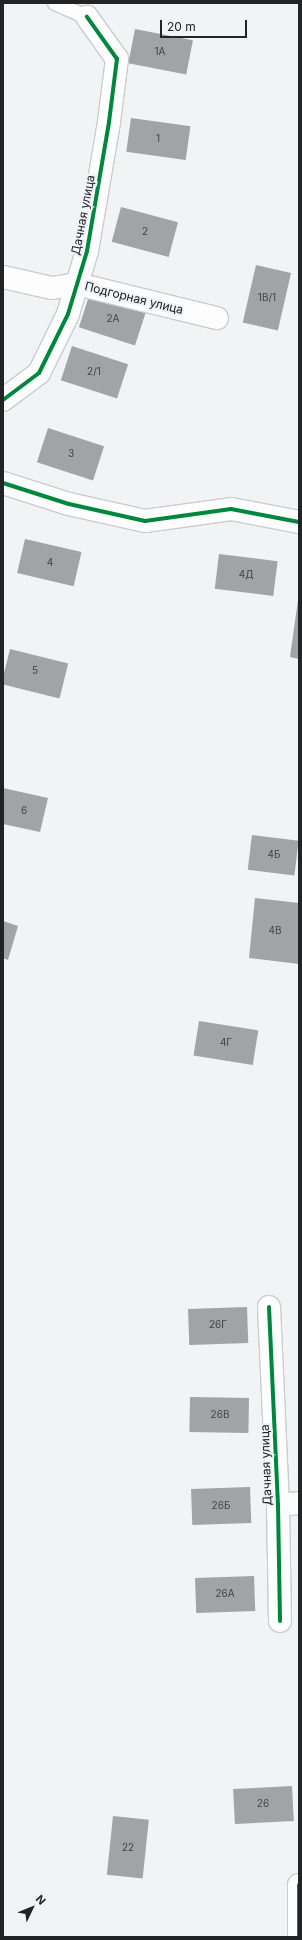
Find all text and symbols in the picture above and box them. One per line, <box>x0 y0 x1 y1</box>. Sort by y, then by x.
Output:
scale bar <box>162 12 249 38</box>
text: 20 m <box>167 19 196 34</box>
house number: 1А <box>155 46 165 58</box>
house number: 1 <box>156 133 160 145</box>
street label: Дачная улица <box>68 174 98 256</box>
house number: 2 <box>142 226 148 238</box>
street label: Подгорная улица <box>83 279 185 317</box>
house number: 1В/1 <box>258 292 276 304</box>
house number: 2А <box>107 313 119 325</box>
house number: 2/1 <box>87 366 101 378</box>
house number: 3 <box>68 448 74 460</box>
house number: 4 <box>47 557 53 569</box>
house number: 4Д <box>239 569 253 581</box>
house number: 5 <box>32 665 38 677</box>
house number: 6 <box>21 805 27 817</box>
house number: 4Б <box>268 849 280 861</box>
house number: 4В <box>268 925 282 937</box>
house number: 4Г <box>220 1037 232 1049</box>
house number: 26Г <box>209 1319 227 1331</box>
house number: 26В <box>211 1409 229 1421</box>
street label: Дачная улица <box>257 1424 275 1506</box>
house number: 26Б <box>212 1500 230 1512</box>
house number: 26А <box>215 1588 235 1600</box>
house number: 26 <box>257 1798 269 1810</box>
house number: 22 <box>122 1842 134 1854</box>
north arrow <box>12 1888 52 1928</box>
text: N <box>33 1892 49 1908</box>

